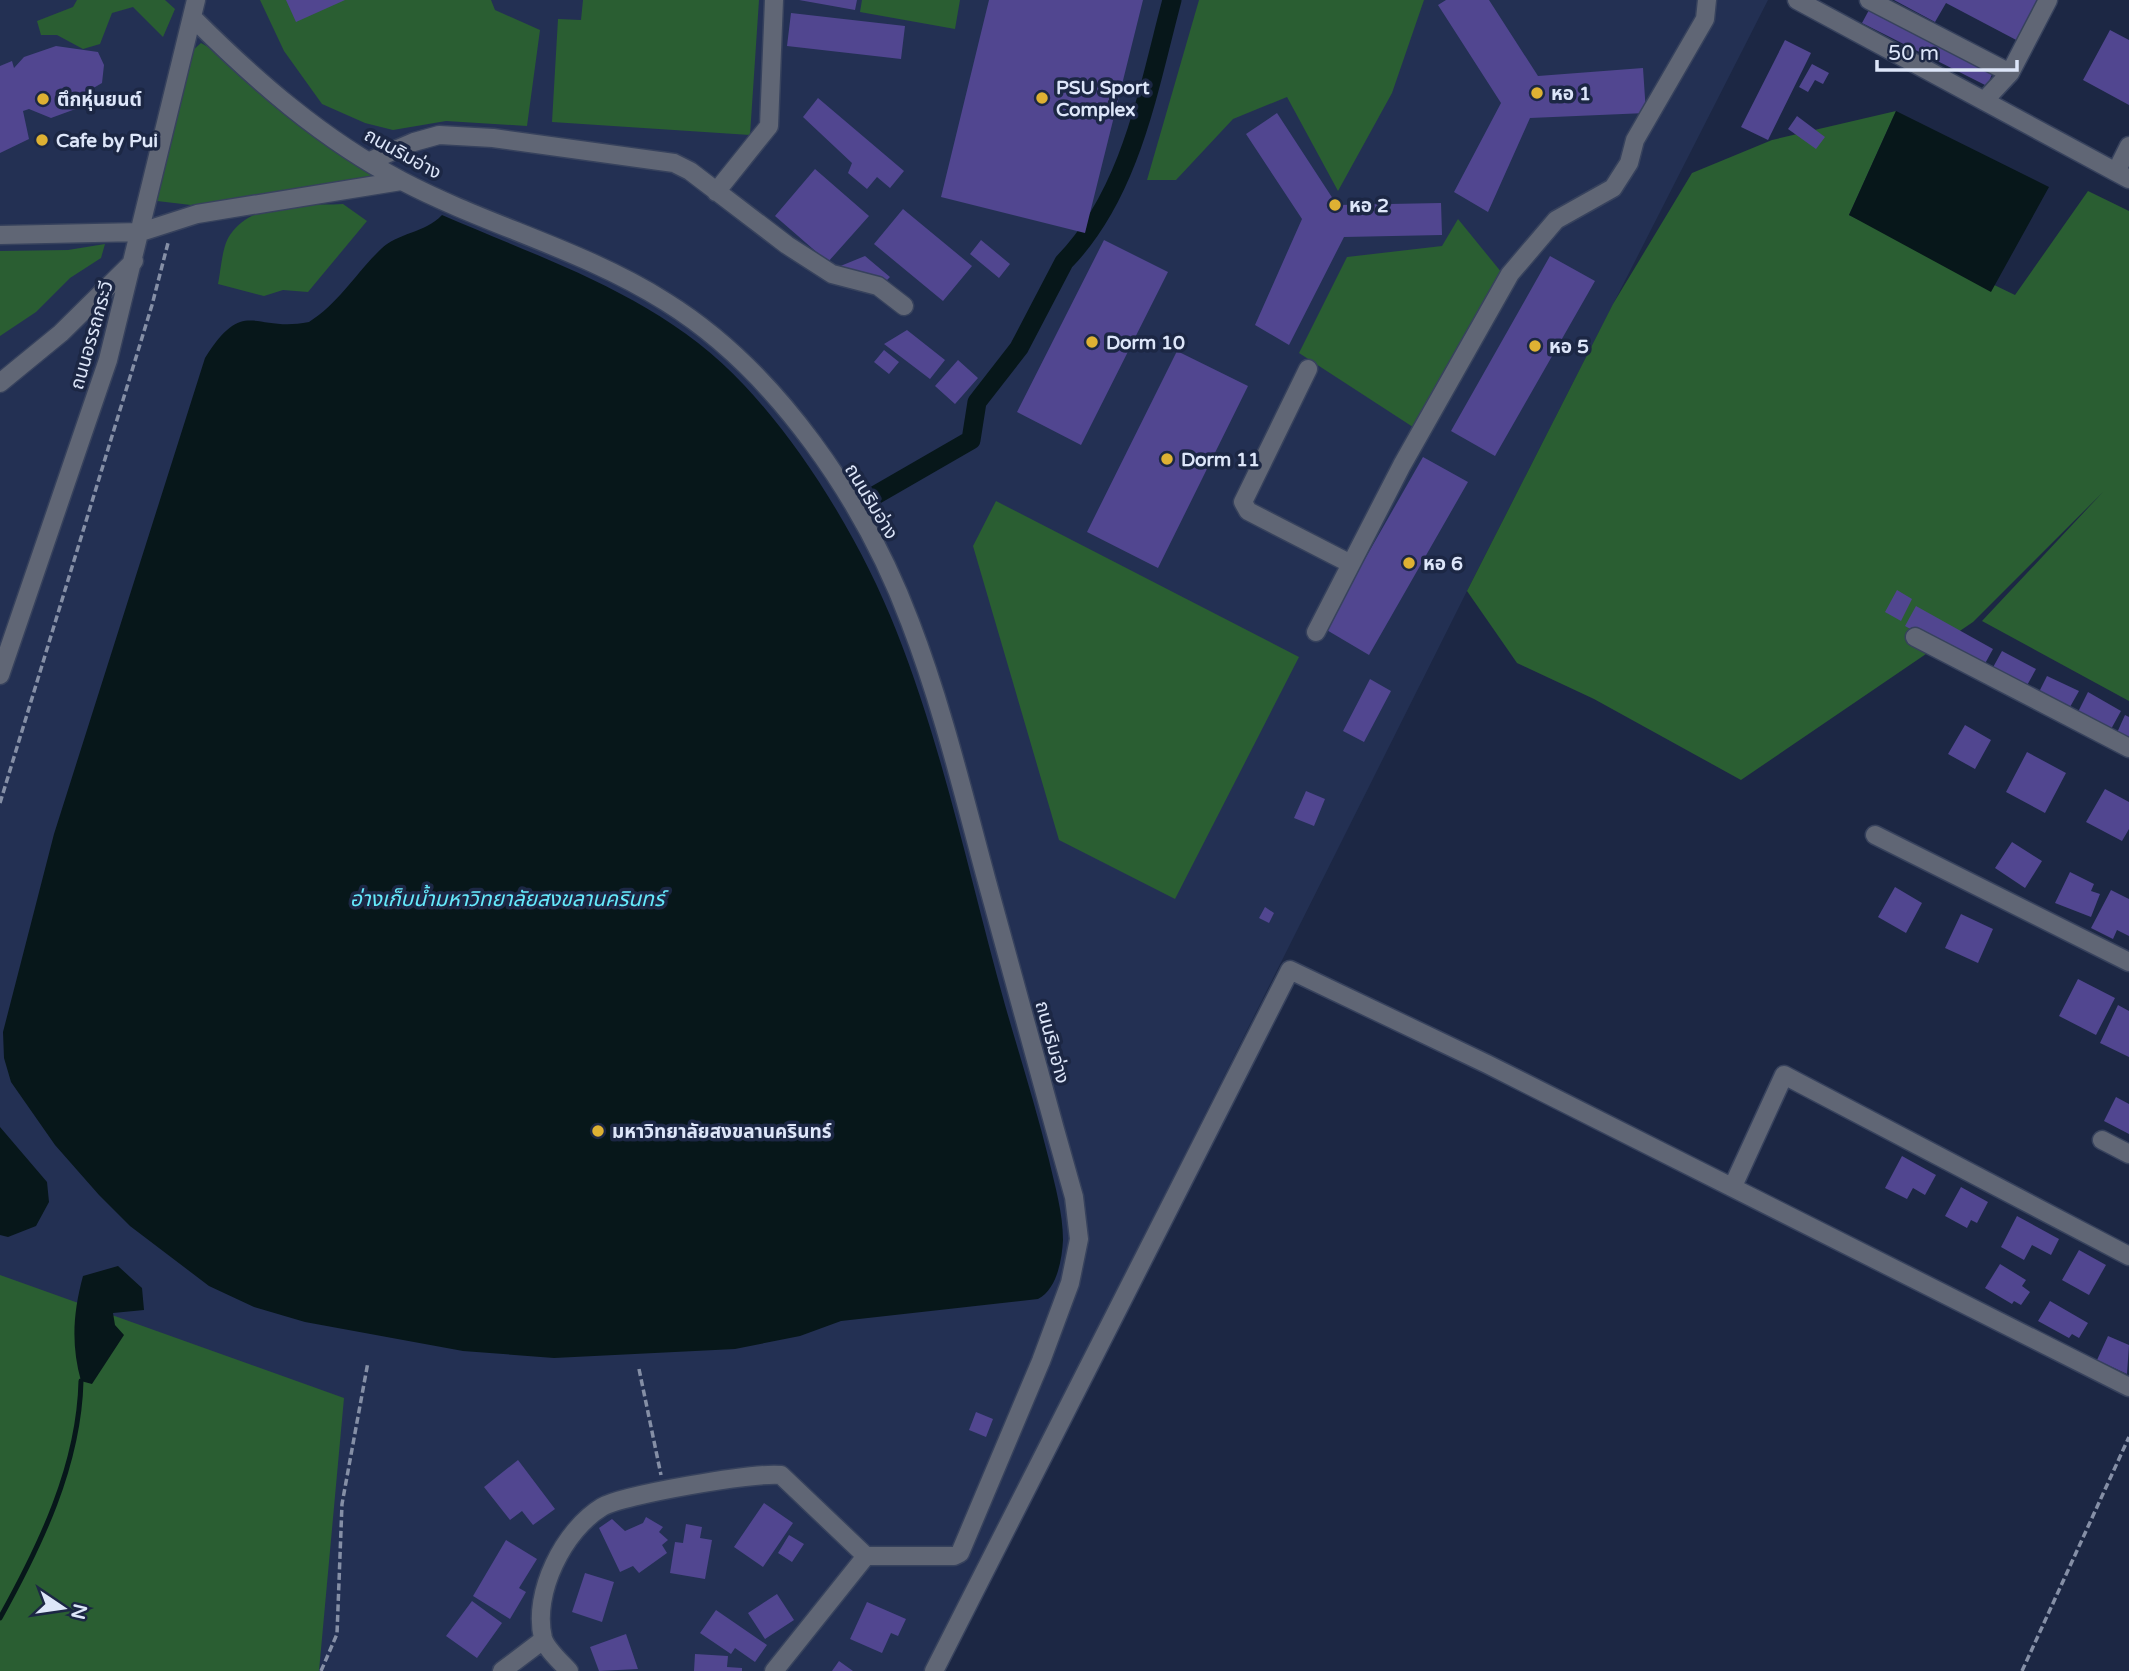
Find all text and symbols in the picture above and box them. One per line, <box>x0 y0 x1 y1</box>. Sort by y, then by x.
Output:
scale bar <box>1877 28 2017 72</box>
text: 50 m <box>1888 41 1939 66</box>
place label: PSU Sport Complex <box>1056 77 1150 122</box>
place label: หอ 1 <box>1551 83 1591 105</box>
marker: หอ 1 <box>1529 85 1545 101</box>
place label: ตึกหุ่นยนต์ <box>57 89 142 111</box>
marker: PSU Sport Complex <box>1034 90 1050 106</box>
marker: ตึกหุ่นยนต์ <box>35 91 51 107</box>
street label: ถนนริมอ่าง <box>360 123 445 184</box>
place label: Cafe by Pui <box>56 130 158 153</box>
marker: Cafe by Pui <box>34 132 50 148</box>
place label: หอ 2 <box>1349 195 1389 217</box>
marker: หอ 2 <box>1327 197 1343 213</box>
street label: ถนนอรรถกระวี <box>66 278 118 392</box>
place label: Dorm 10 <box>1106 332 1185 354</box>
marker: Dorm 10 <box>1084 334 1100 350</box>
place label: หอ 5 <box>1549 336 1589 358</box>
marker: หอ 5 <box>1527 338 1543 354</box>
place label: Dorm 11 <box>1181 449 1260 471</box>
marker: Dorm 11 <box>1159 451 1175 467</box>
street label: ถนนริมอ่าง <box>840 459 903 543</box>
place label: หอ 6 <box>1423 553 1463 575</box>
marker: หอ 6 <box>1401 555 1417 571</box>
water label: อ่างเก็บน้ำมหาวิทยาลัยสงขลานครินทร์ <box>350 884 669 912</box>
street label: ถนนริมอ่าง <box>1030 998 1075 1086</box>
place label: มหาวิทยาลัยสงขลานครินทร์ <box>612 1121 832 1143</box>
marker: มหาวิทยาลัยสงขลานครินทร์ <box>590 1123 606 1139</box>
north arrow <box>28 1573 98 1643</box>
text: N <box>66 1602 91 1622</box>

